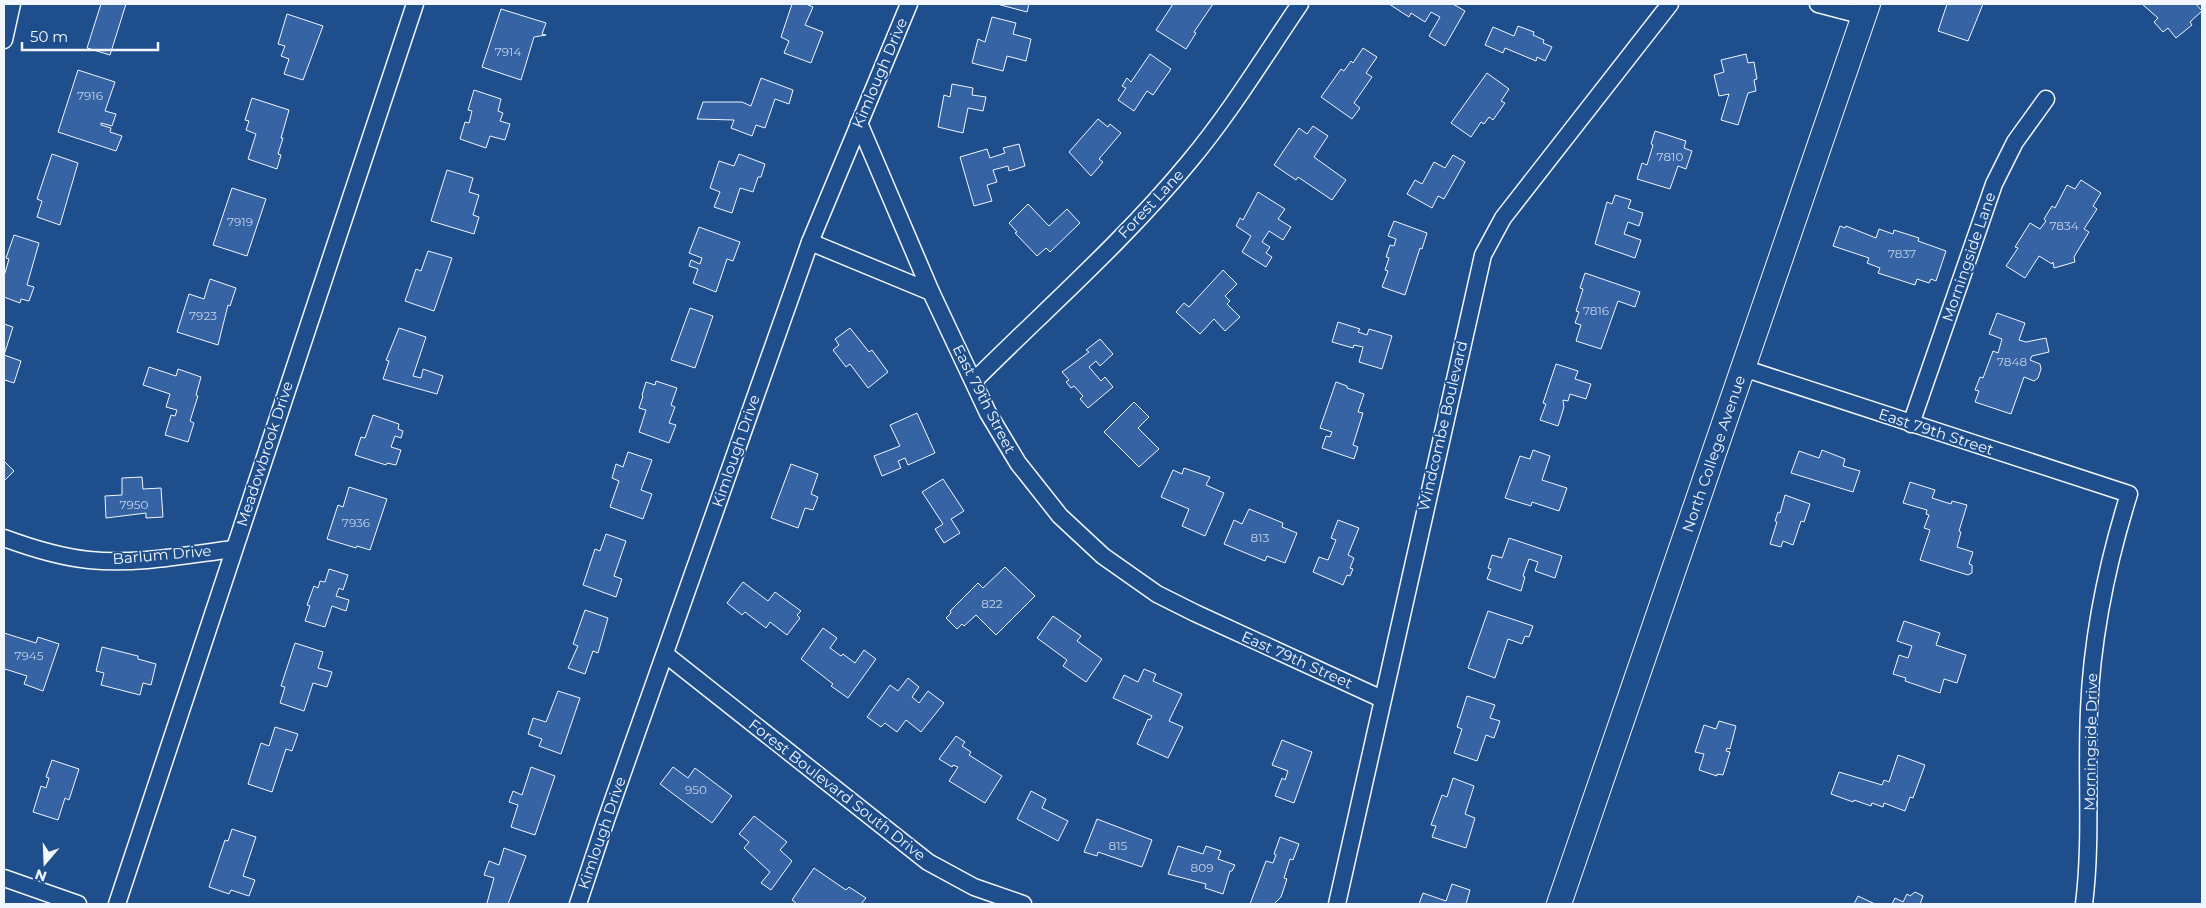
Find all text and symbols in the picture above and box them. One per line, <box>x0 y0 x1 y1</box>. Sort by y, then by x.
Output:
street label: Kimlough Drive <box>848 15 911 131</box>
scale bar <box>22 20 159 52</box>
text: 50 m <box>30 27 68 46</box>
house number: 7914 <box>495 44 521 59</box>
house number: 7916 <box>77 88 103 103</box>
house number: 7810 <box>1657 149 1683 164</box>
street label: Forest Lane <box>1114 165 1188 242</box>
street label: Morningside Lane <box>1937 190 2000 324</box>
house number: 7919 <box>227 214 253 229</box>
house number: 7834 <box>2049 218 2079 233</box>
house number: 7837 <box>1888 246 1916 261</box>
house number: 7816 <box>1583 303 1609 318</box>
house number: 7923 <box>189 308 217 323</box>
street label: Windcombe Boulevard <box>1414 339 1471 513</box>
street label: East 79th Street <box>949 341 1020 456</box>
house number: 7848 <box>1997 354 2027 369</box>
street label: North College Avenue <box>1678 373 1749 535</box>
street label: Meadowbrook Drive <box>232 379 297 529</box>
street label: Kimlough Drive <box>707 392 764 510</box>
street label: East 79th Street <box>1876 404 1996 459</box>
house number: 7950 <box>119 497 149 512</box>
house number: 7936 <box>342 515 370 530</box>
house number: 813 <box>1251 530 1270 545</box>
street label: Barlum Drive <box>112 541 212 568</box>
house number: 822 <box>981 596 1003 611</box>
street label: East 79th Street <box>1239 627 1356 693</box>
house number: 7945 <box>14 648 44 663</box>
street label: Morningside Drive <box>2080 673 2101 811</box>
street label: Forest Boulevard South Drive <box>745 715 930 865</box>
street label: Kimlough Drive <box>573 774 630 892</box>
house number: 950 <box>685 782 707 797</box>
north arrow <box>20 838 70 888</box>
house number: 815 <box>1109 838 1128 853</box>
house number: 809 <box>1191 860 1213 875</box>
text: N <box>32 865 49 886</box>

